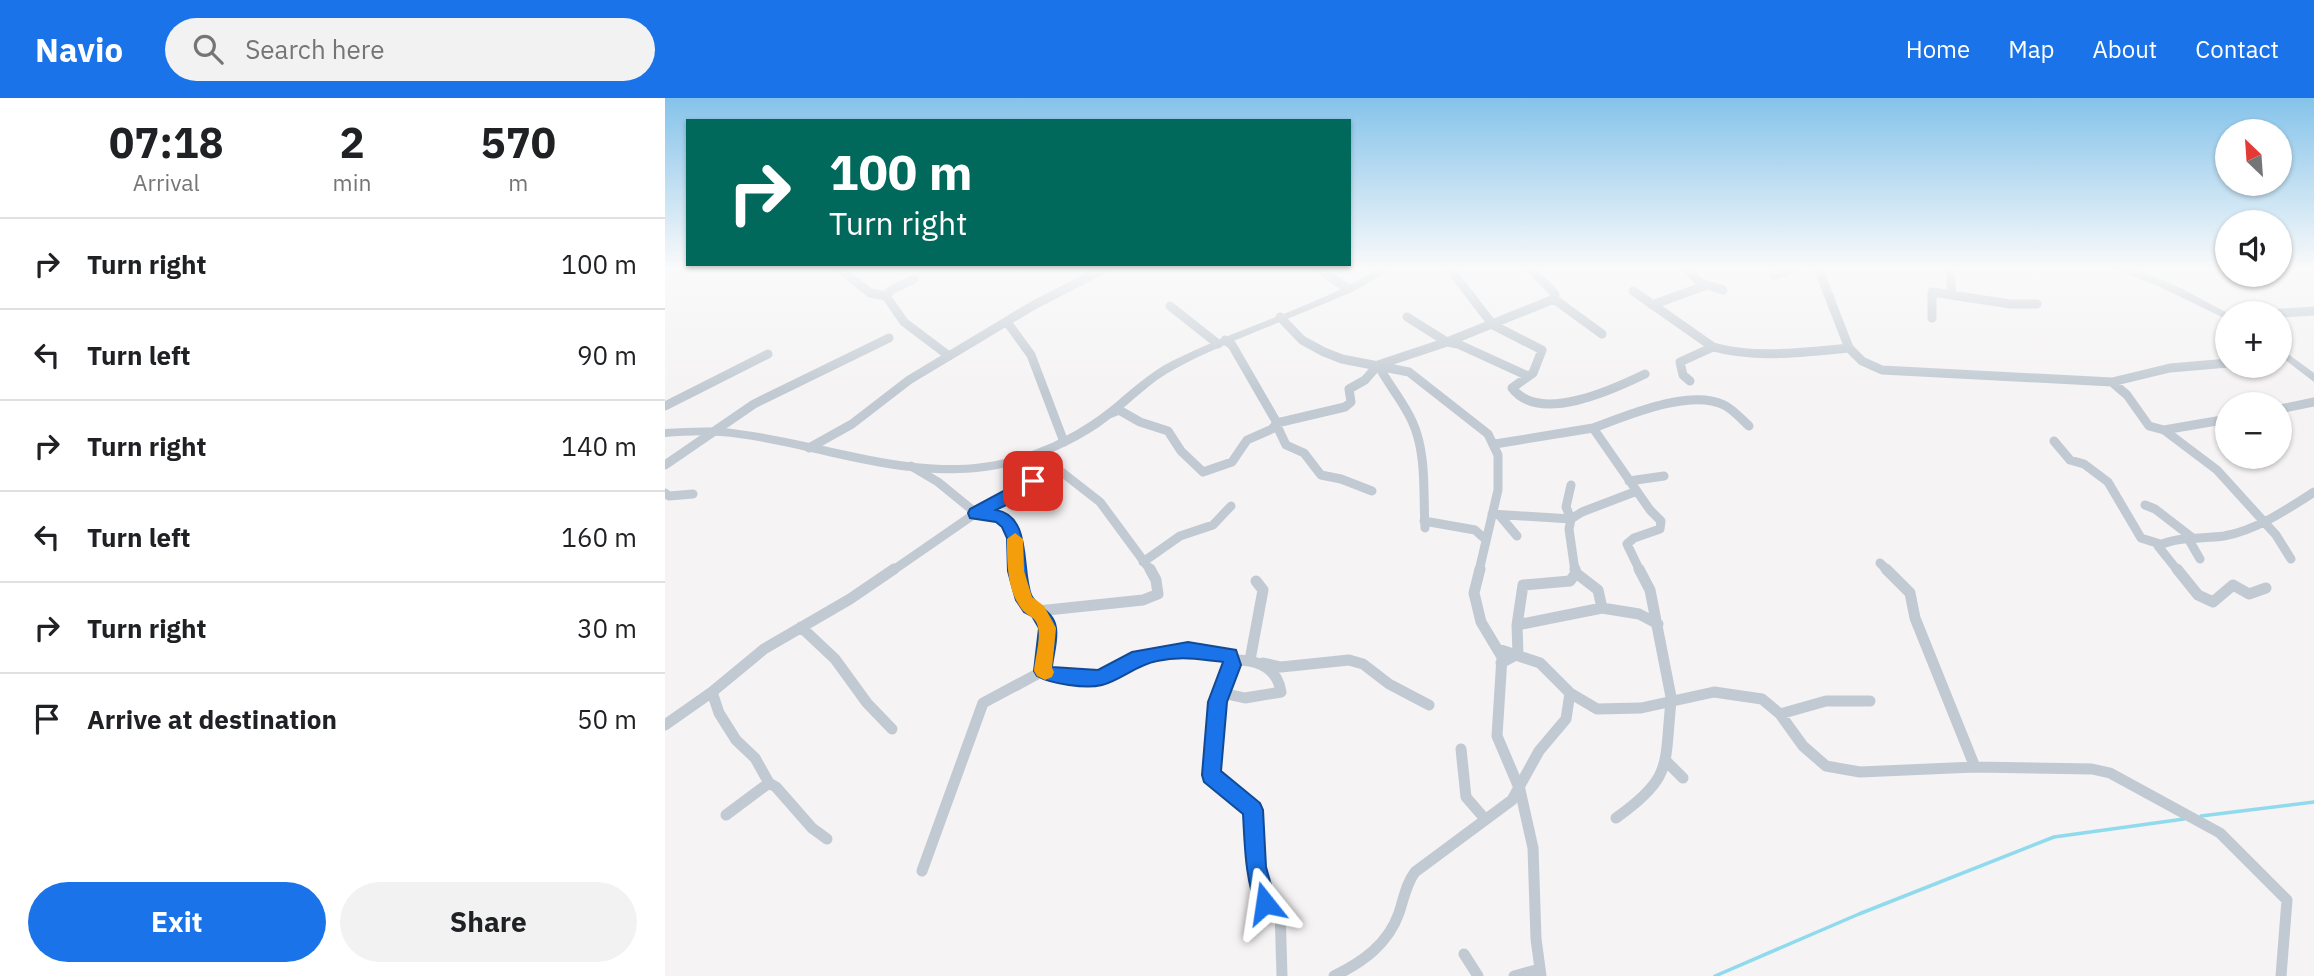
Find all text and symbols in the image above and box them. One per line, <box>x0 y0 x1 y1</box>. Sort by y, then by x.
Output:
search box <box>165 18 655 81</box>
text: Navio <box>35 28 123 71</box>
icon: search <box>189 30 227 68</box>
text: Search here <box>245 32 385 66</box>
text: Home <box>1906 33 1970 65</box>
text: Map <box>2008 33 2054 65</box>
text: About <box>2092 33 2157 65</box>
text: Contact <box>2195 33 2279 65</box>
text: 07:18 <box>109 115 224 170</box>
text: 2 <box>339 115 365 170</box>
text: 570 <box>480 115 556 170</box>
north arrow <box>2215 119 2293 196</box>
map controls <box>2215 119 2292 469</box>
text: 100 m <box>829 140 973 203</box>
icon: right <box>714 147 805 238</box>
text: Arrival <box>133 167 200 197</box>
text: min <box>333 167 371 197</box>
text: m <box>508 167 528 197</box>
text: Turn right <box>829 202 967 244</box>
button: sound <box>2215 210 2292 287</box>
icon: right <box>28 245 66 283</box>
text: Turn right <box>87 247 206 281</box>
text: 100 m <box>561 247 637 281</box>
button: + <box>2215 301 2292 378</box>
icon: left <box>28 336 66 374</box>
text: Turn left <box>87 338 190 372</box>
text: 90 m <box>577 338 637 372</box>
button: − <box>2215 392 2292 469</box>
icon: right <box>28 427 66 465</box>
text: Turn right <box>87 429 206 463</box>
text: 140 m <box>561 429 637 463</box>
pin <box>1003 451 1063 511</box>
icon: arrive <box>1014 462 1052 500</box>
icon: left <box>28 518 66 556</box>
text: Turn left <box>87 520 190 554</box>
text: 160 m <box>561 520 637 554</box>
icon: right <box>28 609 66 647</box>
text: Turn right <box>87 611 206 645</box>
text: 30 m <box>577 611 637 645</box>
icon: arrive <box>28 700 66 738</box>
text: Arrive at destination <box>87 702 337 736</box>
text: 50 m <box>577 702 637 736</box>
position arrow <box>1228 866 1302 940</box>
button: Exit <box>28 882 326 962</box>
button: Share <box>340 882 637 962</box>

